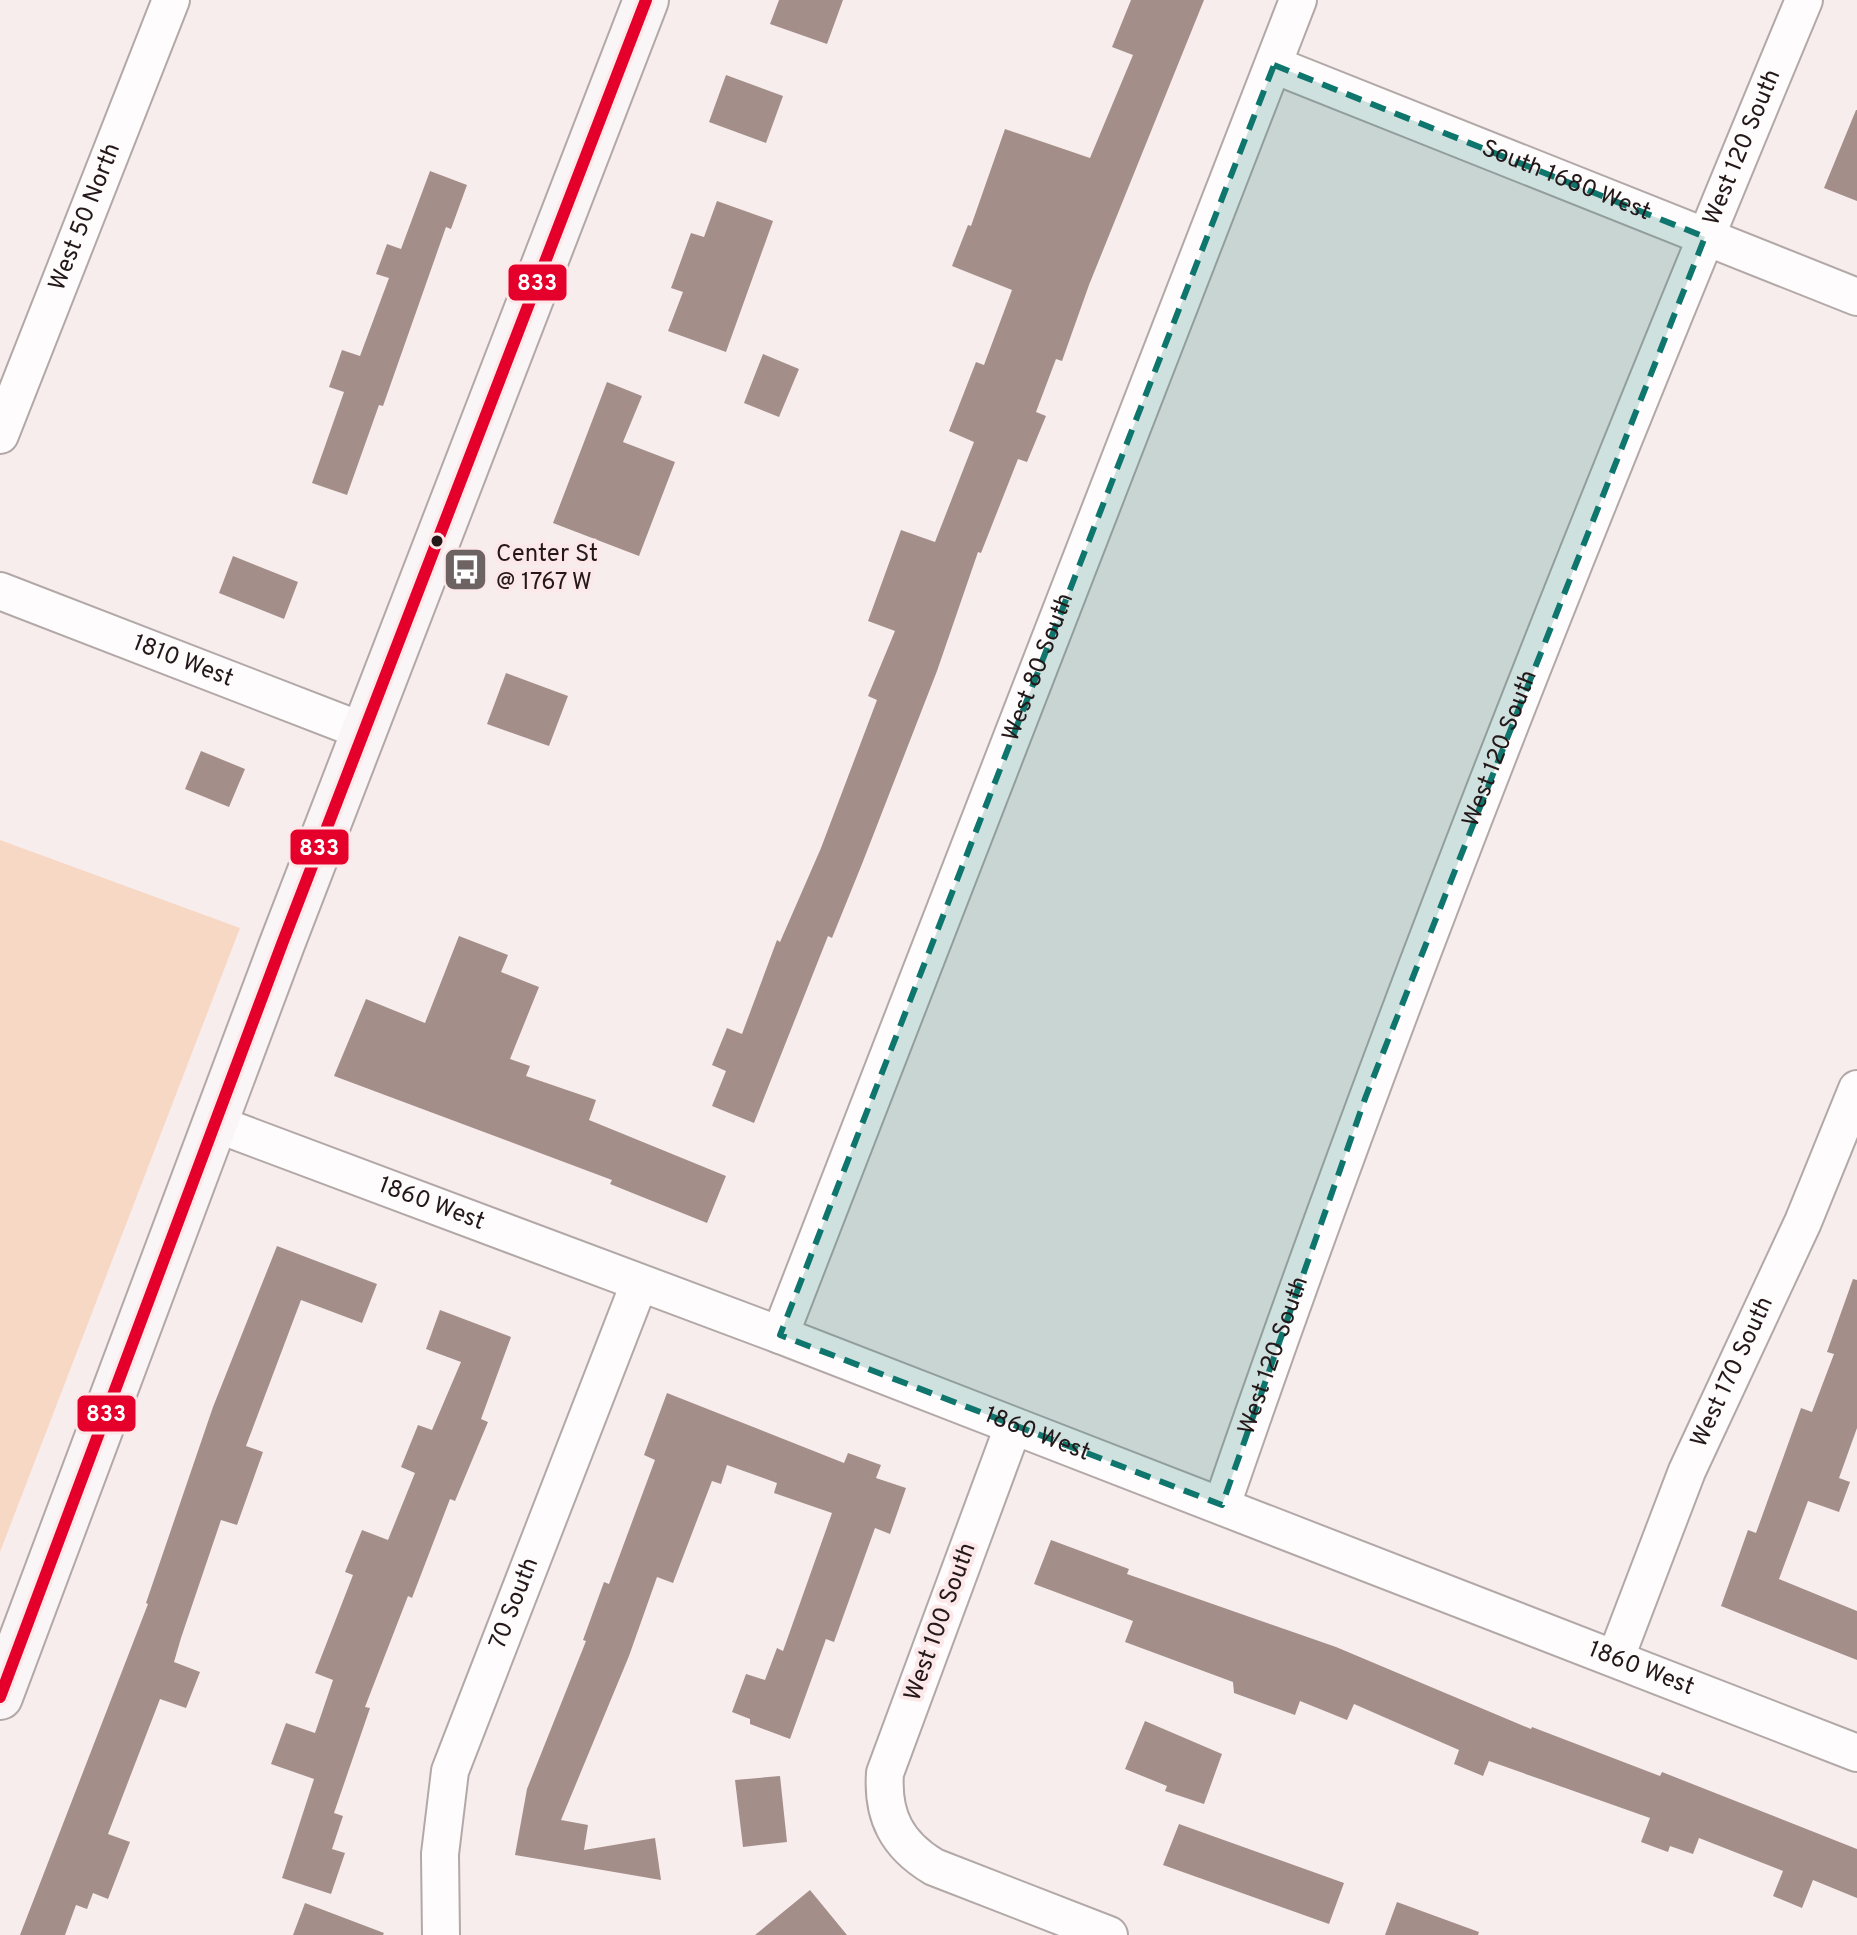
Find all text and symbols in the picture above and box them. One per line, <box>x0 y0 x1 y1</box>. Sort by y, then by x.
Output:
street label: West 120 South <box>1697 65 1788 230</box>
street label: South 1680 West <box>1477 134 1655 228</box>
street label: West 50 North <box>43 139 128 295</box>
line badge: 833 <box>507 263 568 302</box>
text: 833 <box>517 271 557 298</box>
unlabelled marker <box>429 533 445 549</box>
place label: Center St @ 1767 W <box>496 540 598 598</box>
bus stop icon: Center St @ 1767 W <box>441 545 489 593</box>
street label: West 80 South <box>997 589 1081 746</box>
street label: 1810 West <box>128 629 237 695</box>
street label: West 120 South <box>1457 666 1545 831</box>
line badge: 833 <box>289 828 350 866</box>
text: 833 <box>299 836 339 863</box>
street label: 1860 West <box>374 1171 489 1238</box>
street label: West 120 South <box>1232 1273 1316 1439</box>
street label: West 170 South <box>1685 1292 1781 1452</box>
line badge: 833 <box>76 1394 137 1433</box>
street label: 1860 West <box>980 1401 1094 1469</box>
text: 833 <box>86 1402 126 1429</box>
street label: West 100 South <box>898 1539 984 1705</box>
street label: 70 South <box>484 1554 546 1654</box>
street label: 1860 West <box>1584 1635 1698 1703</box>

